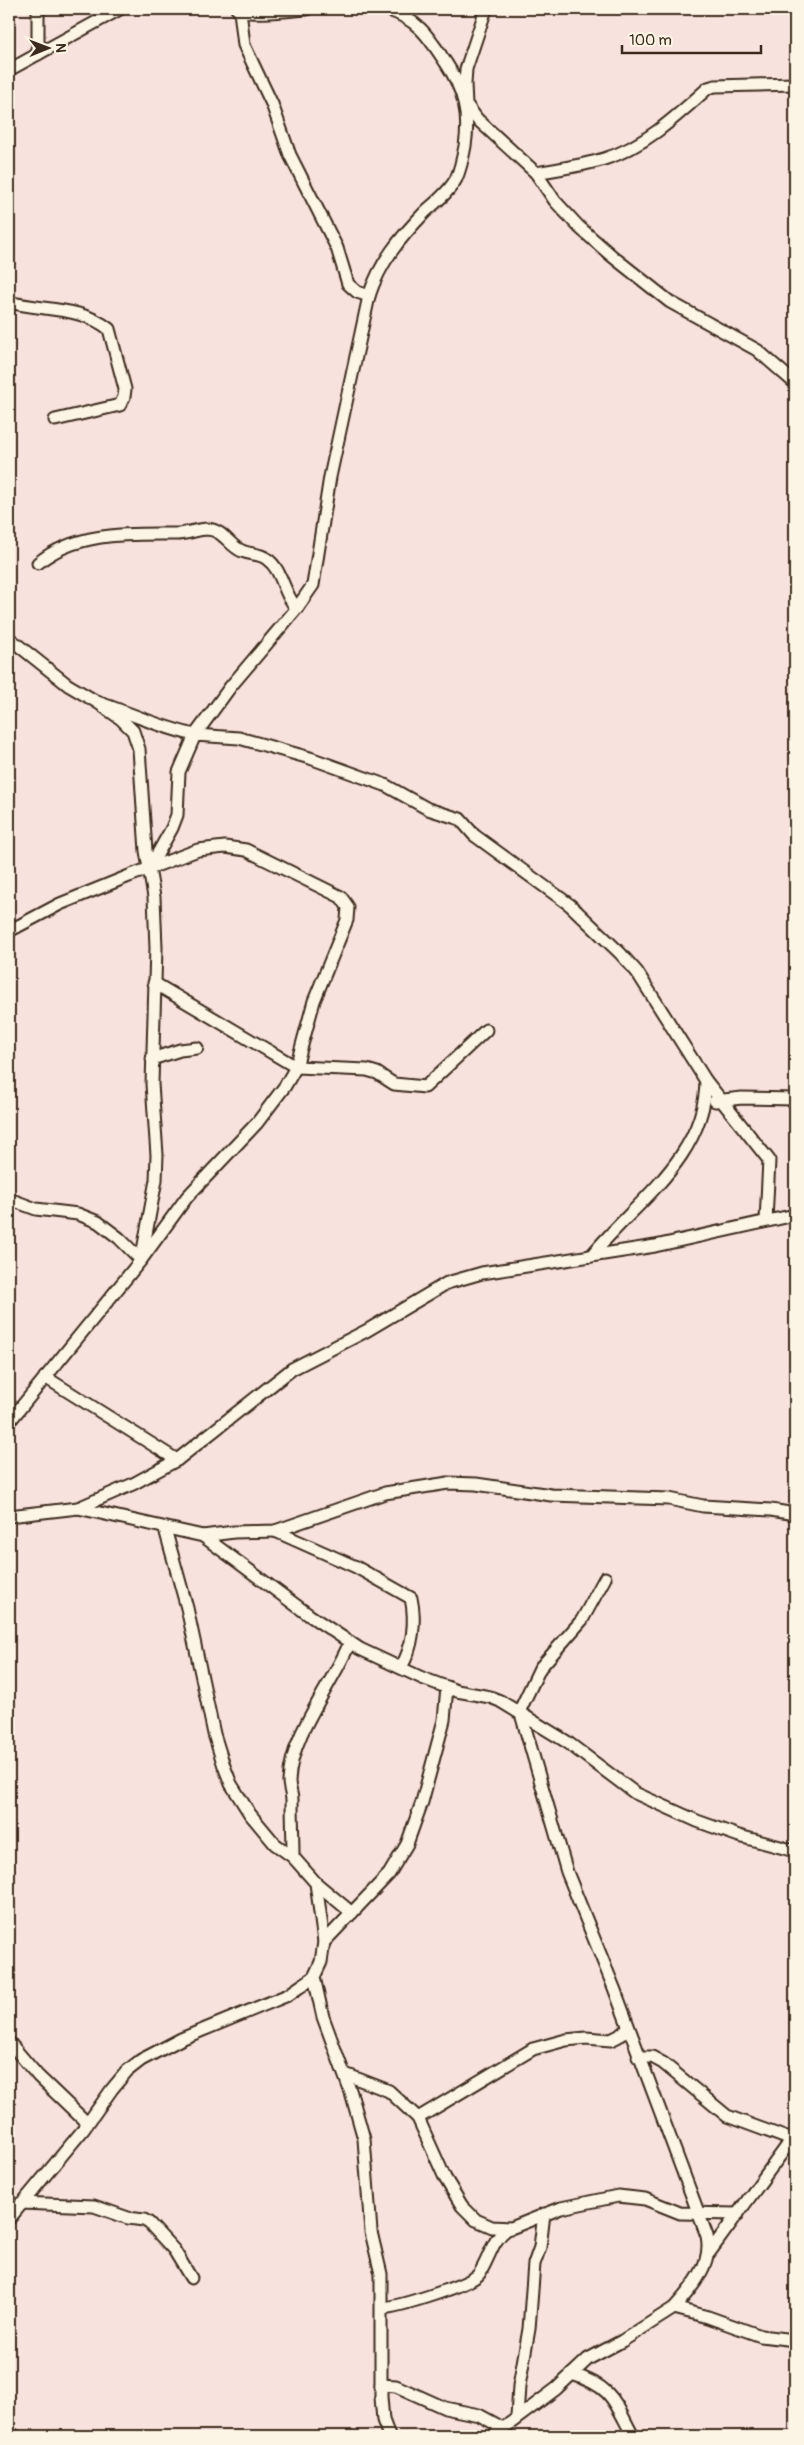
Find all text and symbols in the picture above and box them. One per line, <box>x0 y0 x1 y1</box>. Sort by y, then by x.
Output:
north arrow <box>22 22 72 72</box>
scale bar <box>622 22 760 54</box>
text: 100 m <box>629 31 672 50</box>
text: N <box>52 43 69 53</box>

